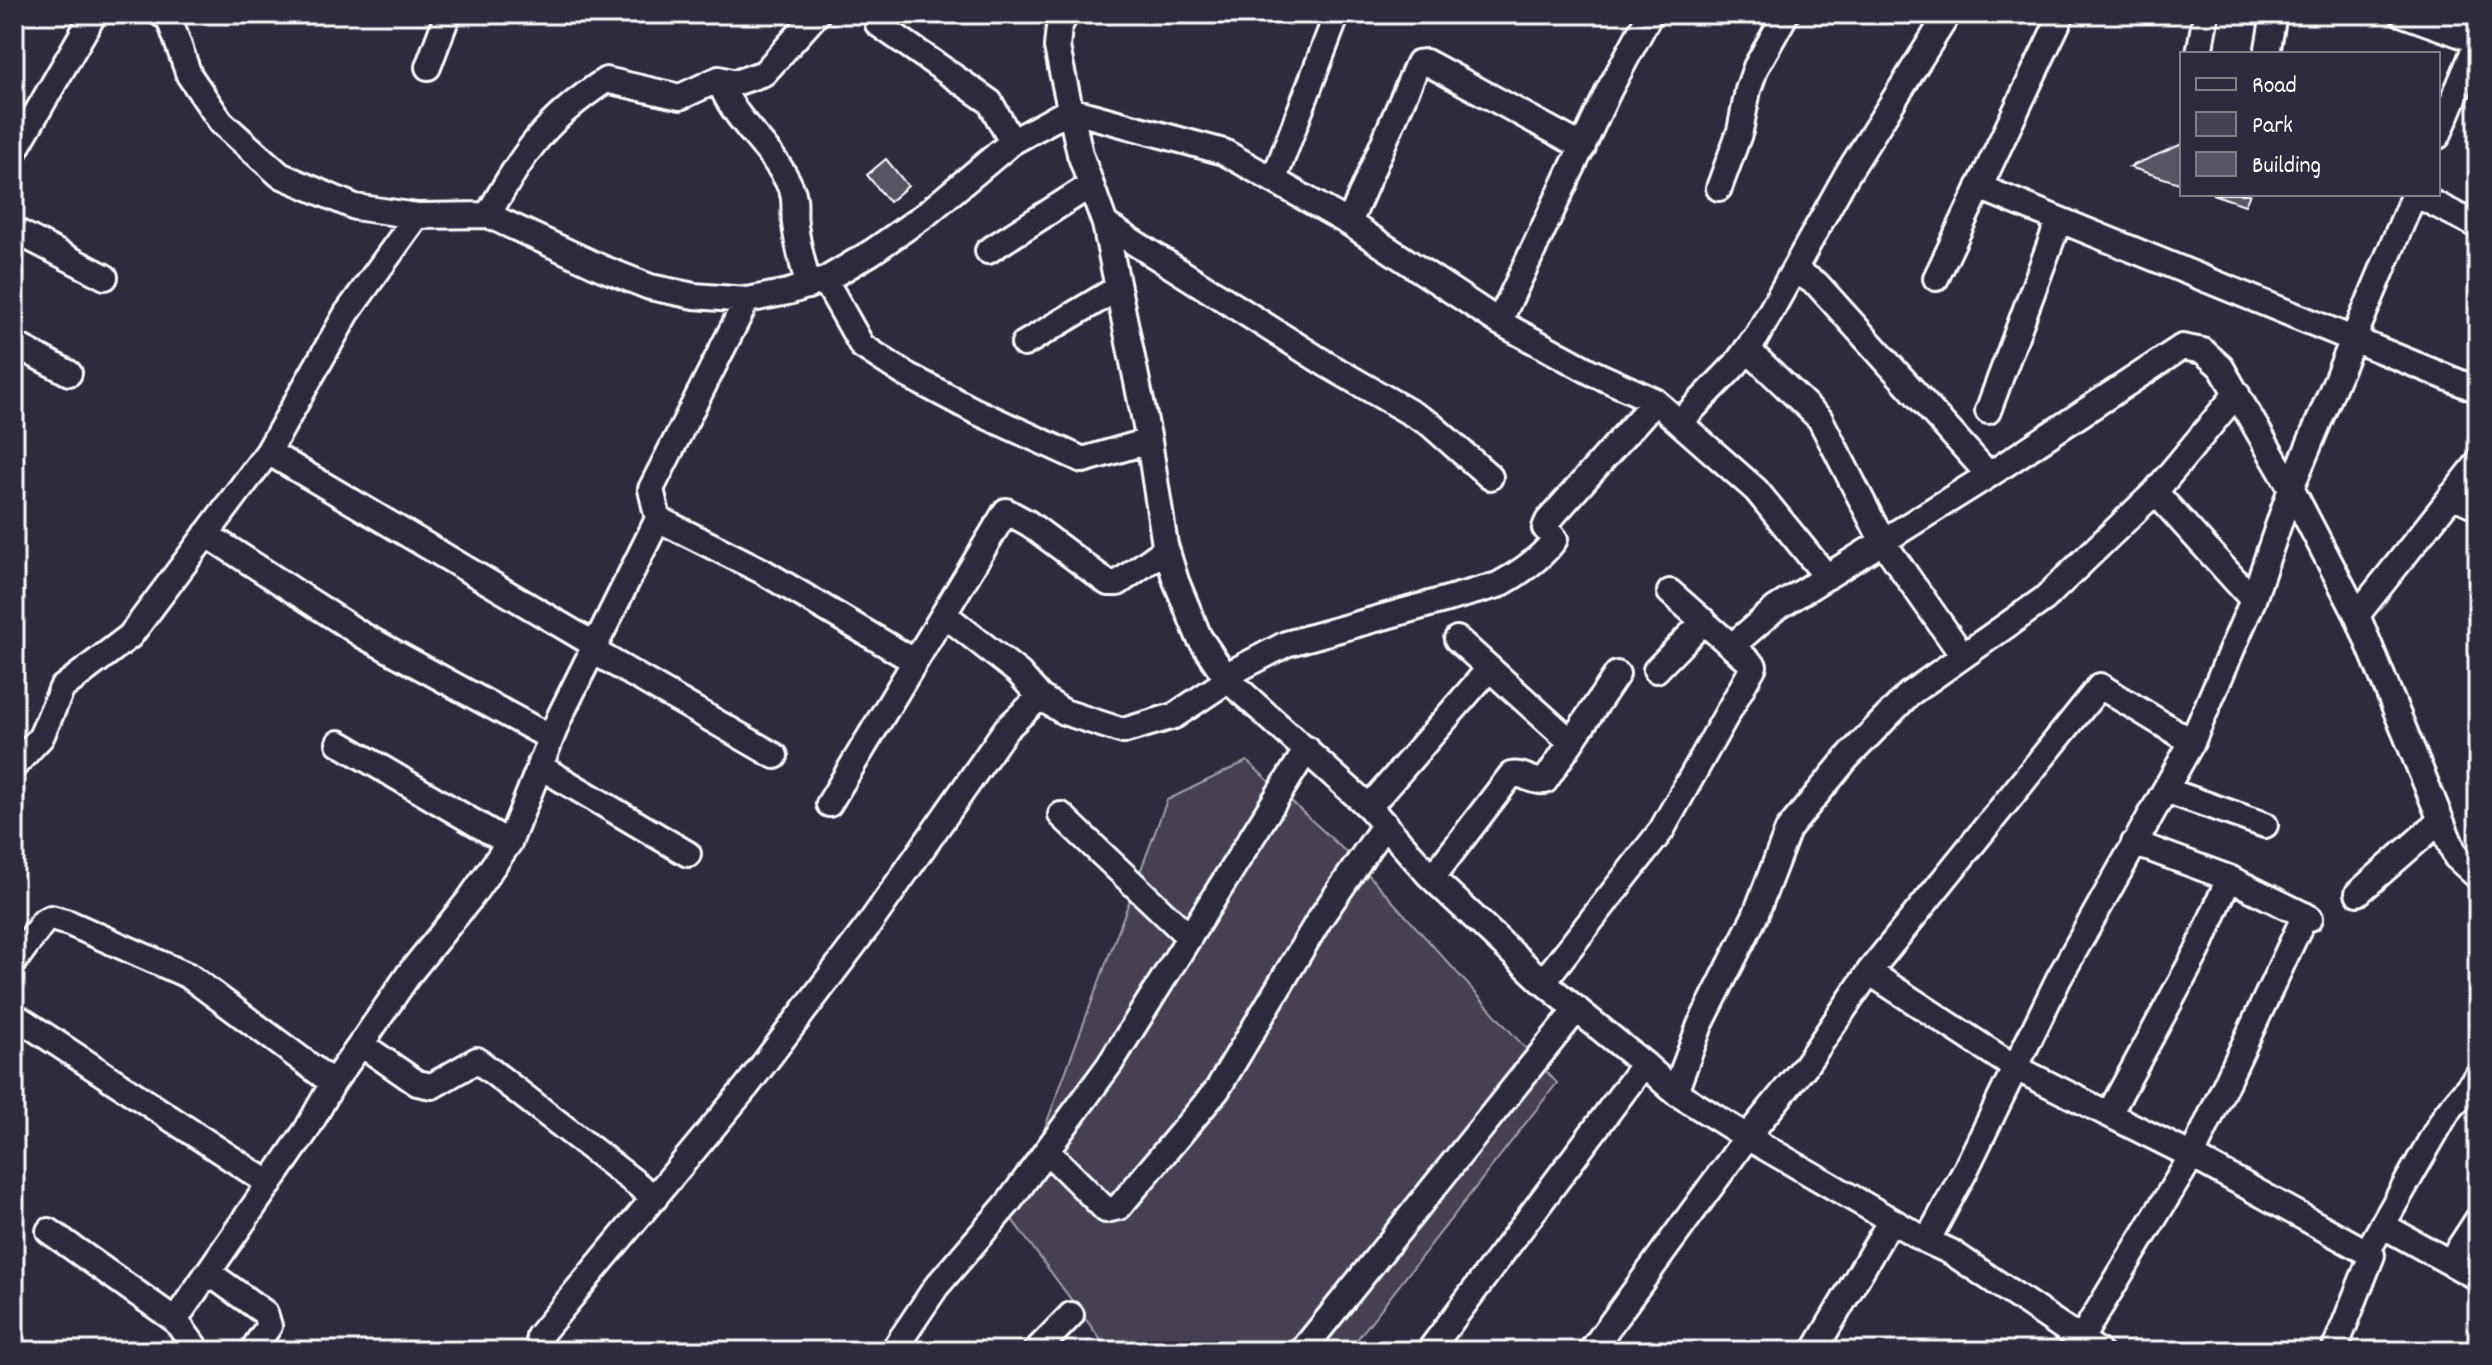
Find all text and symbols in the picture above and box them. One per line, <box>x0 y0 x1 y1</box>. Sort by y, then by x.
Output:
legend <box>2180 52 2440 196</box>
text: Road <box>2252 70 2297 104</box>
text: Park <box>2252 110 2293 144</box>
text: Building <box>2252 150 2321 184</box>

